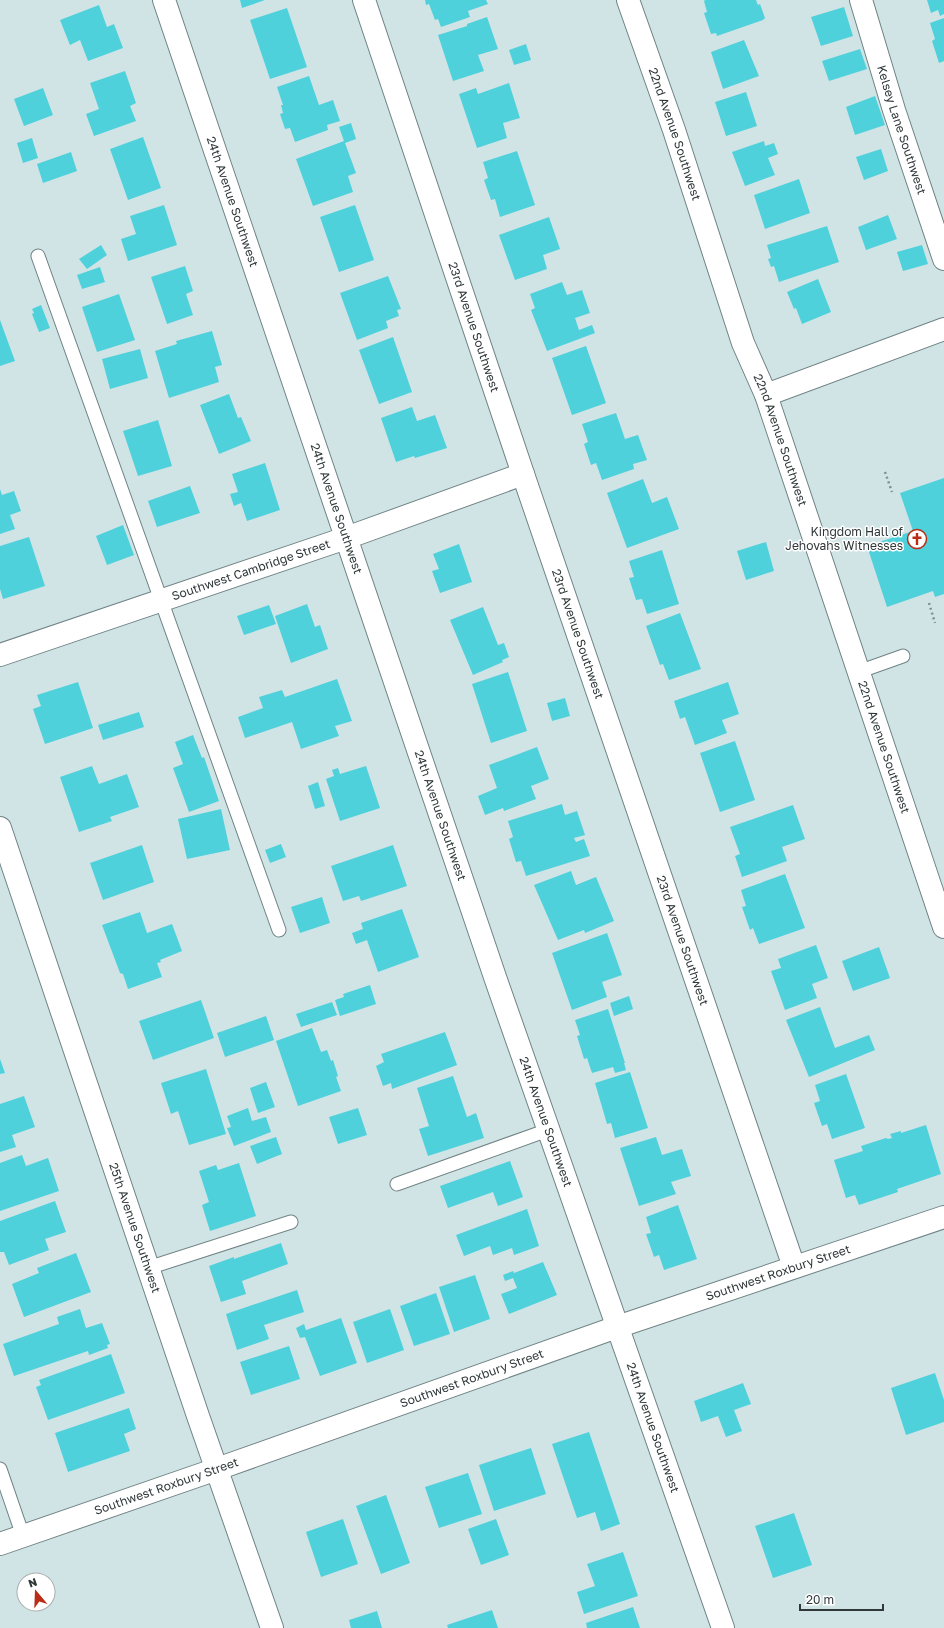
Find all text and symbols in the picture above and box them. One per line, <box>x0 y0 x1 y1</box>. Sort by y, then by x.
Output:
street label: Kelsey Lane Southwest <box>874 63 930 196</box>
street label: 22nd Avenue Southwest <box>646 66 704 202</box>
street label: 24th Avenue Southwest <box>204 134 262 269</box>
street label: 23rd Avenue Southwest <box>445 260 503 394</box>
street label: 22nd Avenue Southwest <box>751 371 811 508</box>
street label: 24th Avenue Southwest <box>308 441 366 576</box>
place label: Kingdom Hall of Jehovahs Witnesses <box>785 524 904 553</box>
church icon: Kingdom Hall of Jehovahs Witnesses <box>906 528 928 550</box>
street label: Southwest Cambridge Street <box>170 536 332 603</box>
street label: 23rd Avenue Southwest <box>549 567 607 701</box>
street label: 22nd Avenue Southwest <box>855 679 914 816</box>
street label: 24th Avenue Southwest <box>412 748 470 883</box>
street label: 23rd Avenue Southwest <box>654 873 712 1008</box>
street label: 24th Avenue Southwest <box>516 1055 576 1189</box>
street label: 25th Avenue Southwest <box>106 1161 164 1295</box>
street label: Southwest Roxbury Street <box>704 1241 852 1304</box>
street label: Southwest Roxbury Street <box>398 1346 546 1411</box>
street label: 24th Avenue Southwest <box>624 1360 683 1495</box>
street label: Southwest Roxbury Street <box>92 1454 240 1518</box>
north arrow <box>16 1572 56 1612</box>
text: N <box>27 1575 39 1590</box>
scale bar <box>800 1586 883 1612</box>
text: 20 m <box>806 1592 834 1607</box>

